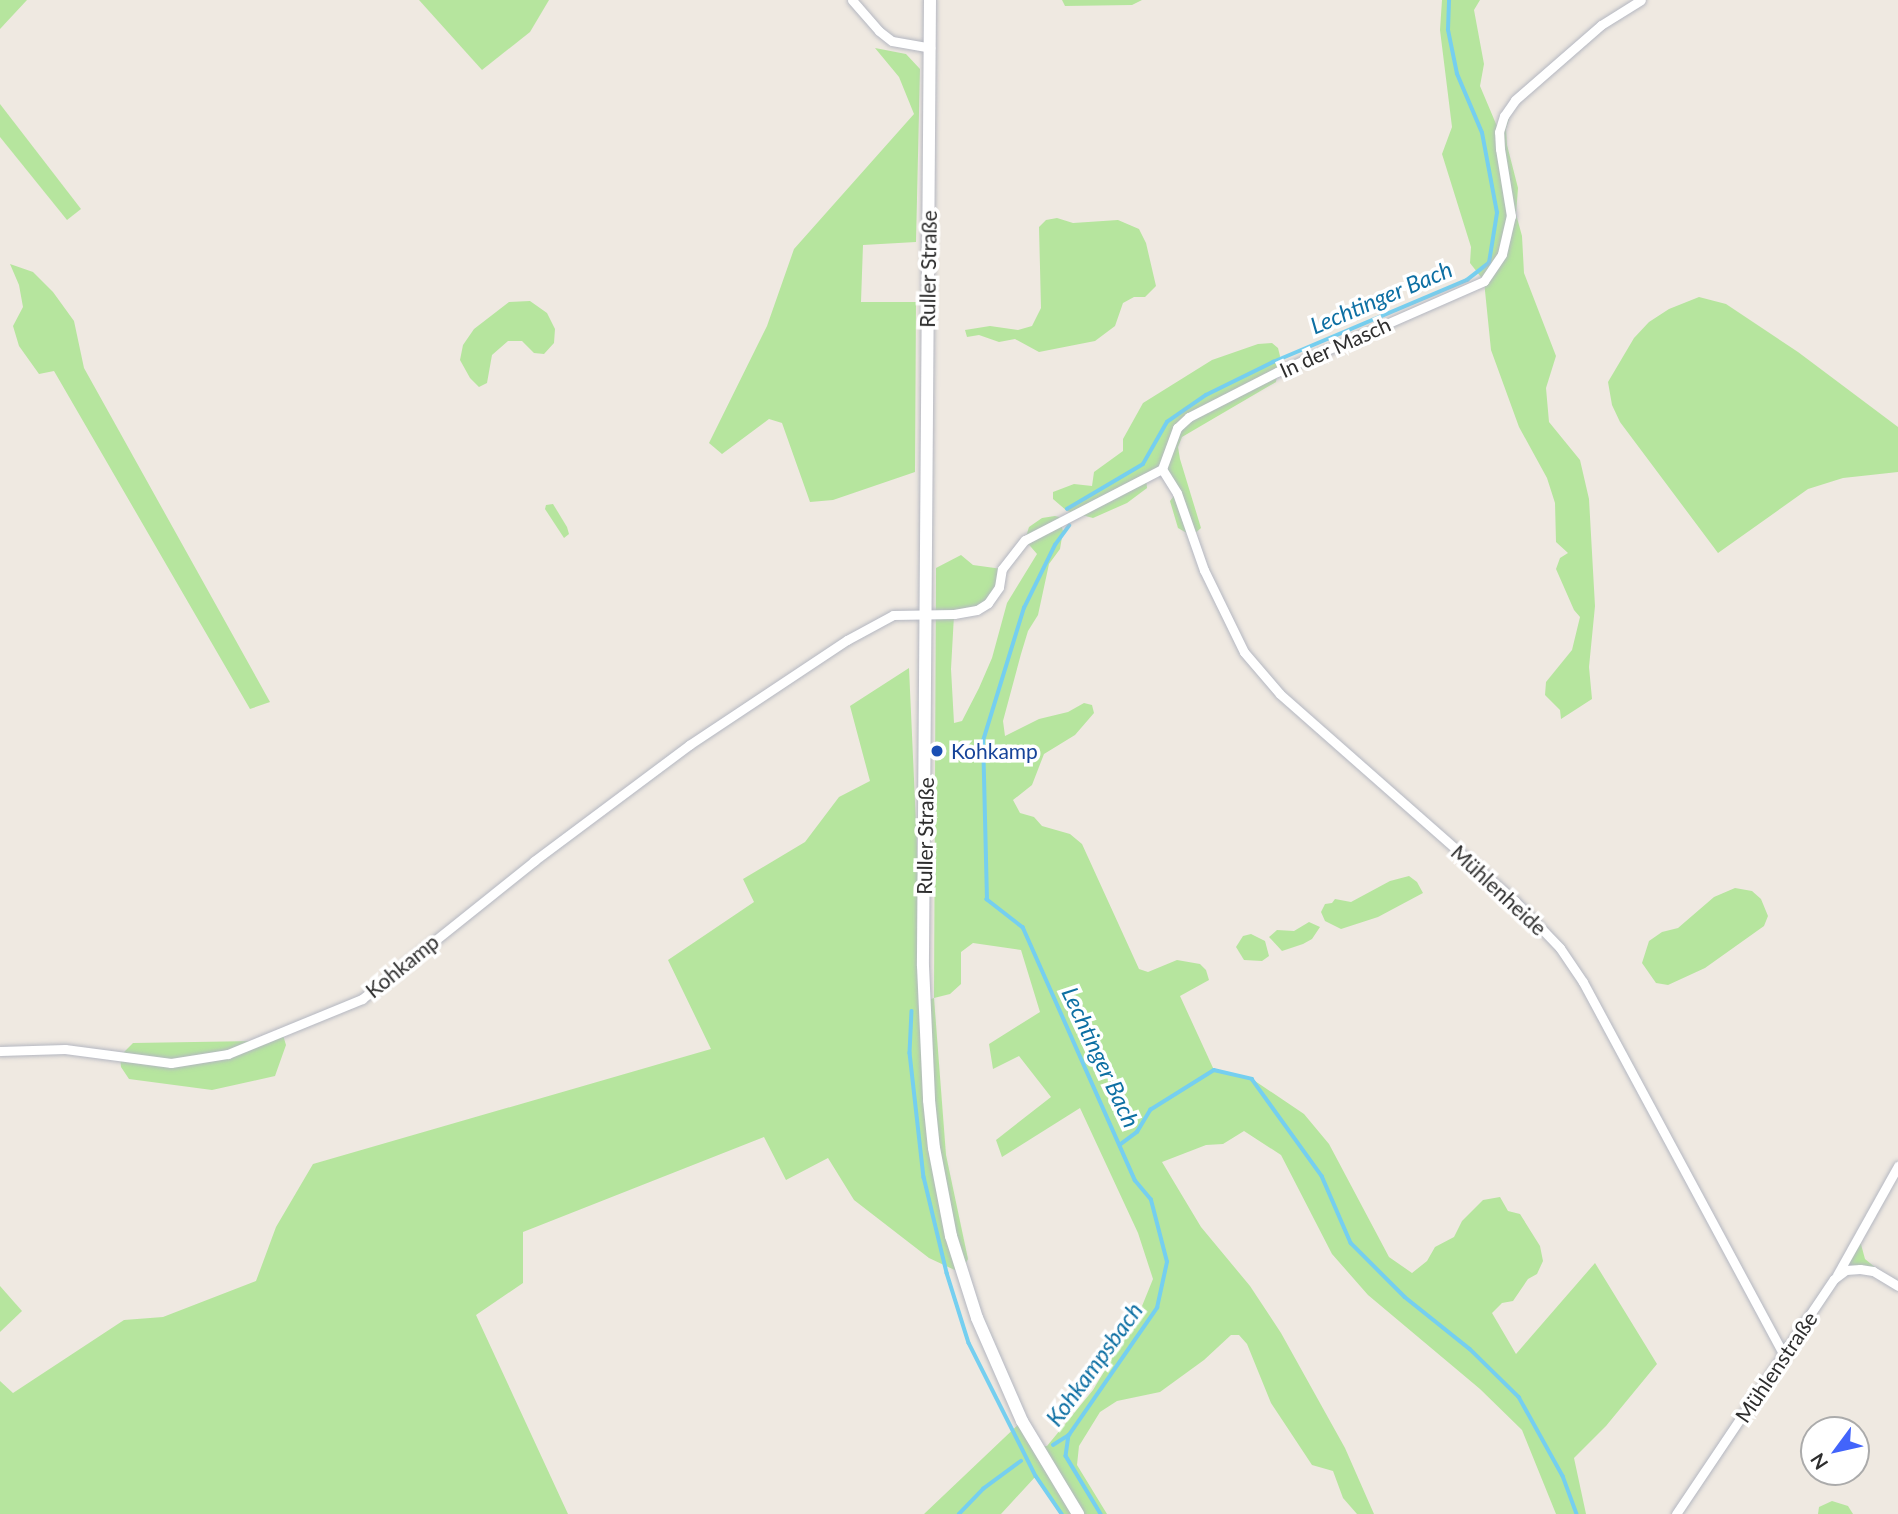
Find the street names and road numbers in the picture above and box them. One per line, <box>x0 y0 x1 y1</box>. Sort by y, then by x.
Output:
street label: Ruller Straße <box>914 210 942 328</box>
street label: In der Masch <box>1275 311 1395 383</box>
street label: Ruller Straße <box>911 777 939 895</box>
street label: Mühlenheide <box>1446 839 1552 941</box>
street label: Kohkamp <box>360 929 444 1003</box>
street label: Mühlenstraße <box>1730 1307 1822 1427</box>

